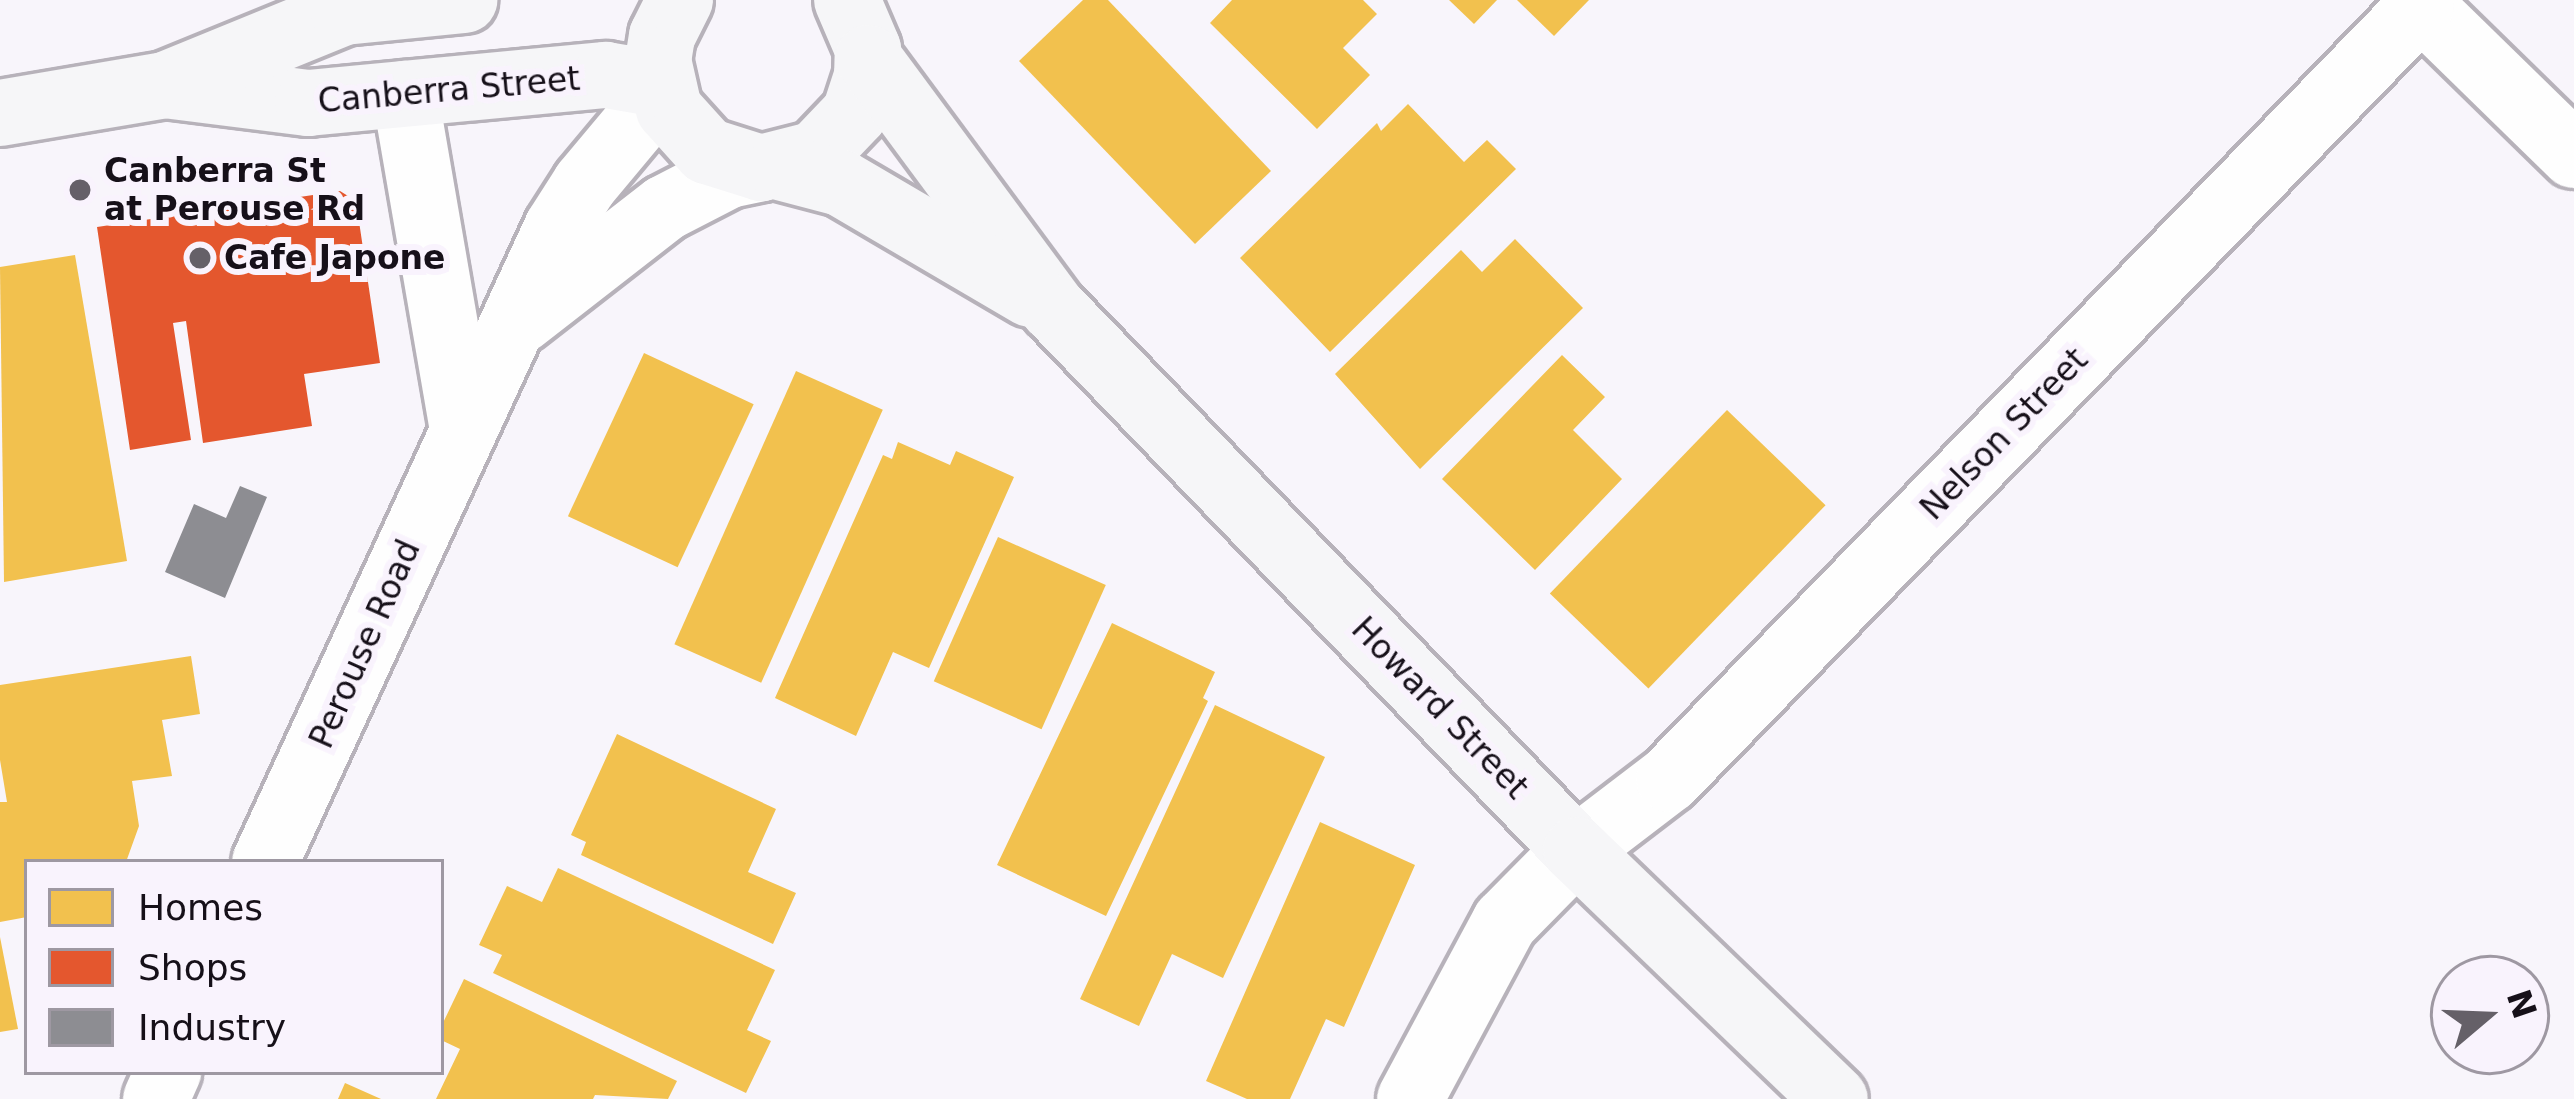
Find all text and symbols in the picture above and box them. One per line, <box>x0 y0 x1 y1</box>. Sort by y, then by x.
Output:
street label: Canberra Street <box>316 59 582 121</box>
place label: Canberra St at Perouse Rd <box>104 151 365 229</box>
marker: Canberra St at Perouse Rd <box>67 177 93 203</box>
place label: Cafe Japone <box>224 238 445 278</box>
marker: Cafe Japone <box>187 245 213 271</box>
street label: Nelson Street <box>1912 340 2096 528</box>
street label: Perouse Road <box>301 534 429 754</box>
street label: Howard Street <box>1343 609 1537 807</box>
legend <box>24 859 444 1075</box>
text: Homes <box>138 887 263 928</box>
text: Shops <box>138 947 247 988</box>
north arrow <box>2430 955 2550 1075</box>
text: N <box>2499 985 2545 1024</box>
text: Industry <box>138 1007 286 1048</box>

